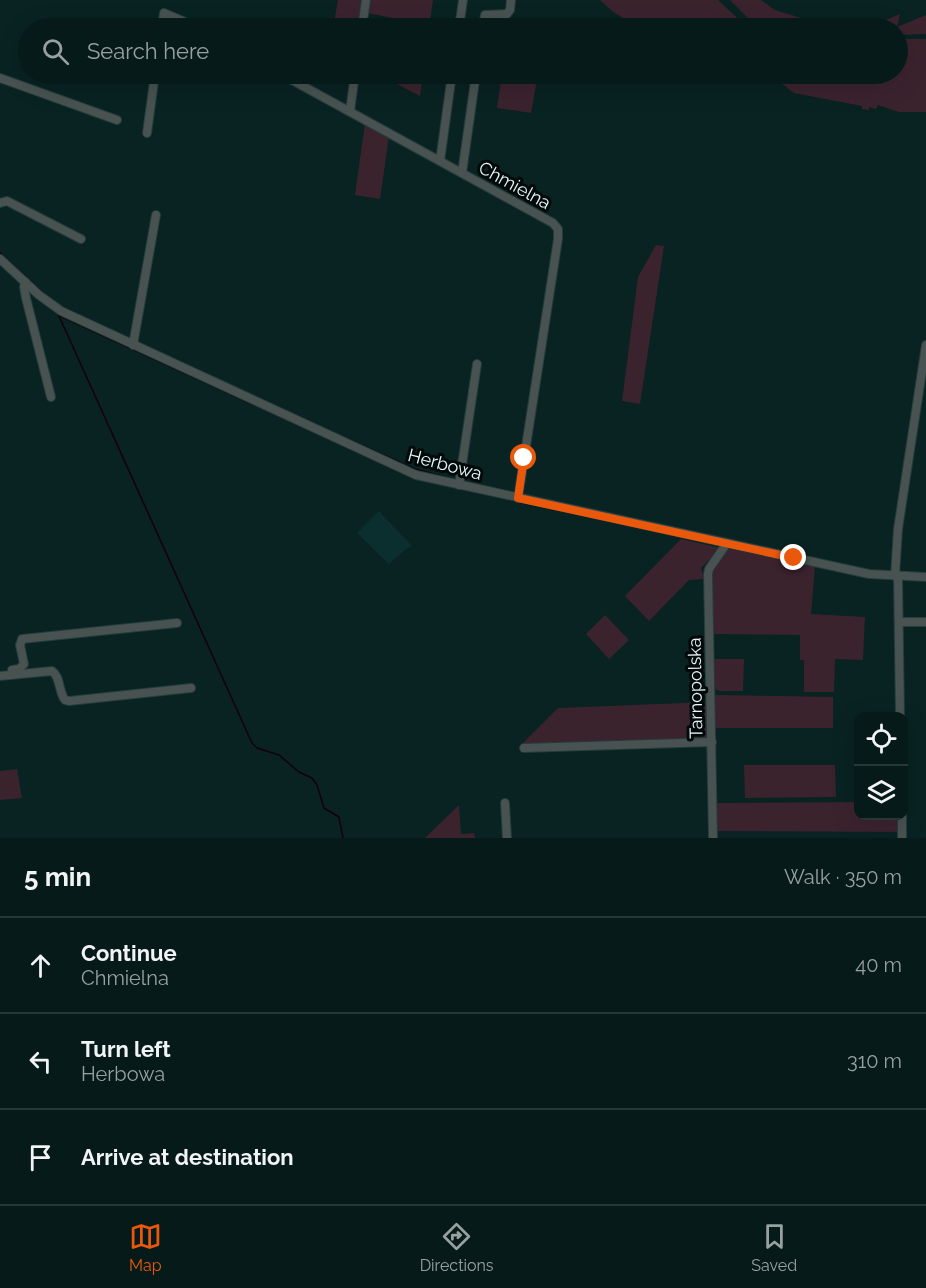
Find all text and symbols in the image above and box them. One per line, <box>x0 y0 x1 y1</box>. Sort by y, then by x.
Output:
search box <box>18 18 908 84</box>
icon: search <box>39 35 72 68</box>
text: Search here <box>87 38 209 64</box>
street label: Chmielna <box>475 157 555 213</box>
street label: Herbowa <box>406 444 484 484</box>
route start <box>510 444 536 470</box>
route end <box>780 544 806 570</box>
street label: Tarnopolska <box>684 637 706 739</box>
map controls <box>854 712 908 820</box>
button: locate <box>854 712 908 766</box>
button: layers <box>854 766 908 820</box>
text: 5 min <box>24 862 91 892</box>
text: Walk · 350 m <box>784 865 902 889</box>
text: Continue <box>81 940 177 966</box>
icon: ahead <box>24 949 57 982</box>
text: 40 m <box>855 953 902 977</box>
text: Chmielna <box>81 966 169 990</box>
text: Turn left <box>81 1036 171 1062</box>
icon: left <box>24 1045 57 1078</box>
text: 310 m <box>847 1049 902 1073</box>
text: Herbowa <box>81 1062 165 1086</box>
icon: arrive <box>24 1141 57 1174</box>
text: Arrive at destination <box>81 1144 294 1170</box>
tab: Map <box>129 1220 162 1275</box>
tab: Directions <box>420 1220 494 1275</box>
tab: Saved <box>751 1220 797 1275</box>

